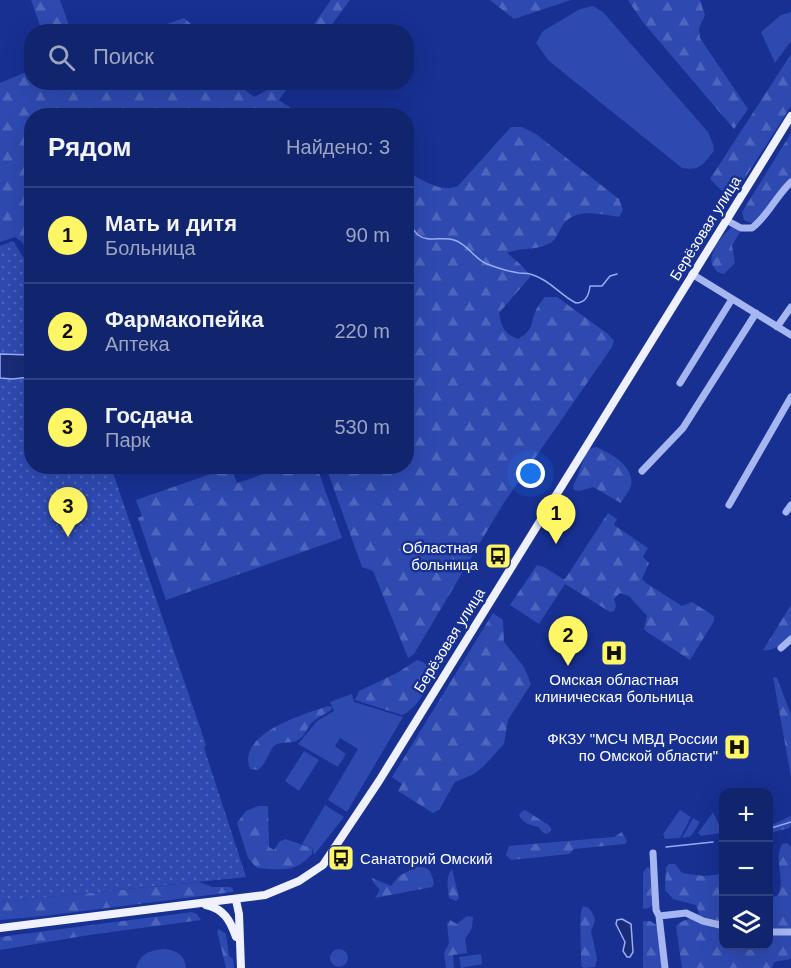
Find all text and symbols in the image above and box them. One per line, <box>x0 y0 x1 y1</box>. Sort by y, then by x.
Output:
search box <box>24 24 414 90</box>
icon: search <box>45 41 78 74</box>
text: Поиск <box>93 44 154 69</box>
text: Рядом <box>48 132 131 162</box>
text: Найдено: 3 <box>286 136 390 158</box>
street label: Берёзовая улица <box>666 172 744 283</box>
text: Мать и дитя <box>105 211 237 236</box>
text: 1 <box>62 224 73 246</box>
text: 90 m <box>346 224 390 246</box>
text: Больница <box>105 237 196 259</box>
text: Фармакопейка <box>105 307 264 332</box>
text: 2 <box>62 320 73 342</box>
text: 220 m <box>334 320 390 342</box>
text: Аптека <box>105 333 170 355</box>
text: Госдача <box>105 403 192 428</box>
text: 3 <box>62 416 73 438</box>
text: 530 m <box>334 416 390 438</box>
text: Парк <box>105 429 150 451</box>
your location <box>516 459 545 488</box>
pin: 3 <box>48 488 88 537</box>
pin: 1 <box>536 494 576 544</box>
place label: Областная больница <box>402 539 479 573</box>
bus stop icon: Областная больница <box>483 541 513 571</box>
street label: Берёзовая улица <box>410 584 488 695</box>
pin: 2 <box>548 616 588 666</box>
hospital icon: Омская областная клиническая больница <box>599 638 629 668</box>
place label: Омская областная клиническая больница <box>535 671 694 705</box>
place label: ФКЗУ "МСЧ МВД России по Омской области" <box>547 730 718 764</box>
hospital icon: ФКЗУ "МСЧ МВД России по Омской области" <box>722 732 752 762</box>
map controls <box>719 788 773 950</box>
button: + <box>719 788 773 842</box>
button: − <box>719 842 773 896</box>
bus stop icon: Санаторий Омский <box>326 843 356 873</box>
place label: Санаторий Омский <box>360 850 493 867</box>
button: layers <box>719 896 773 950</box>

